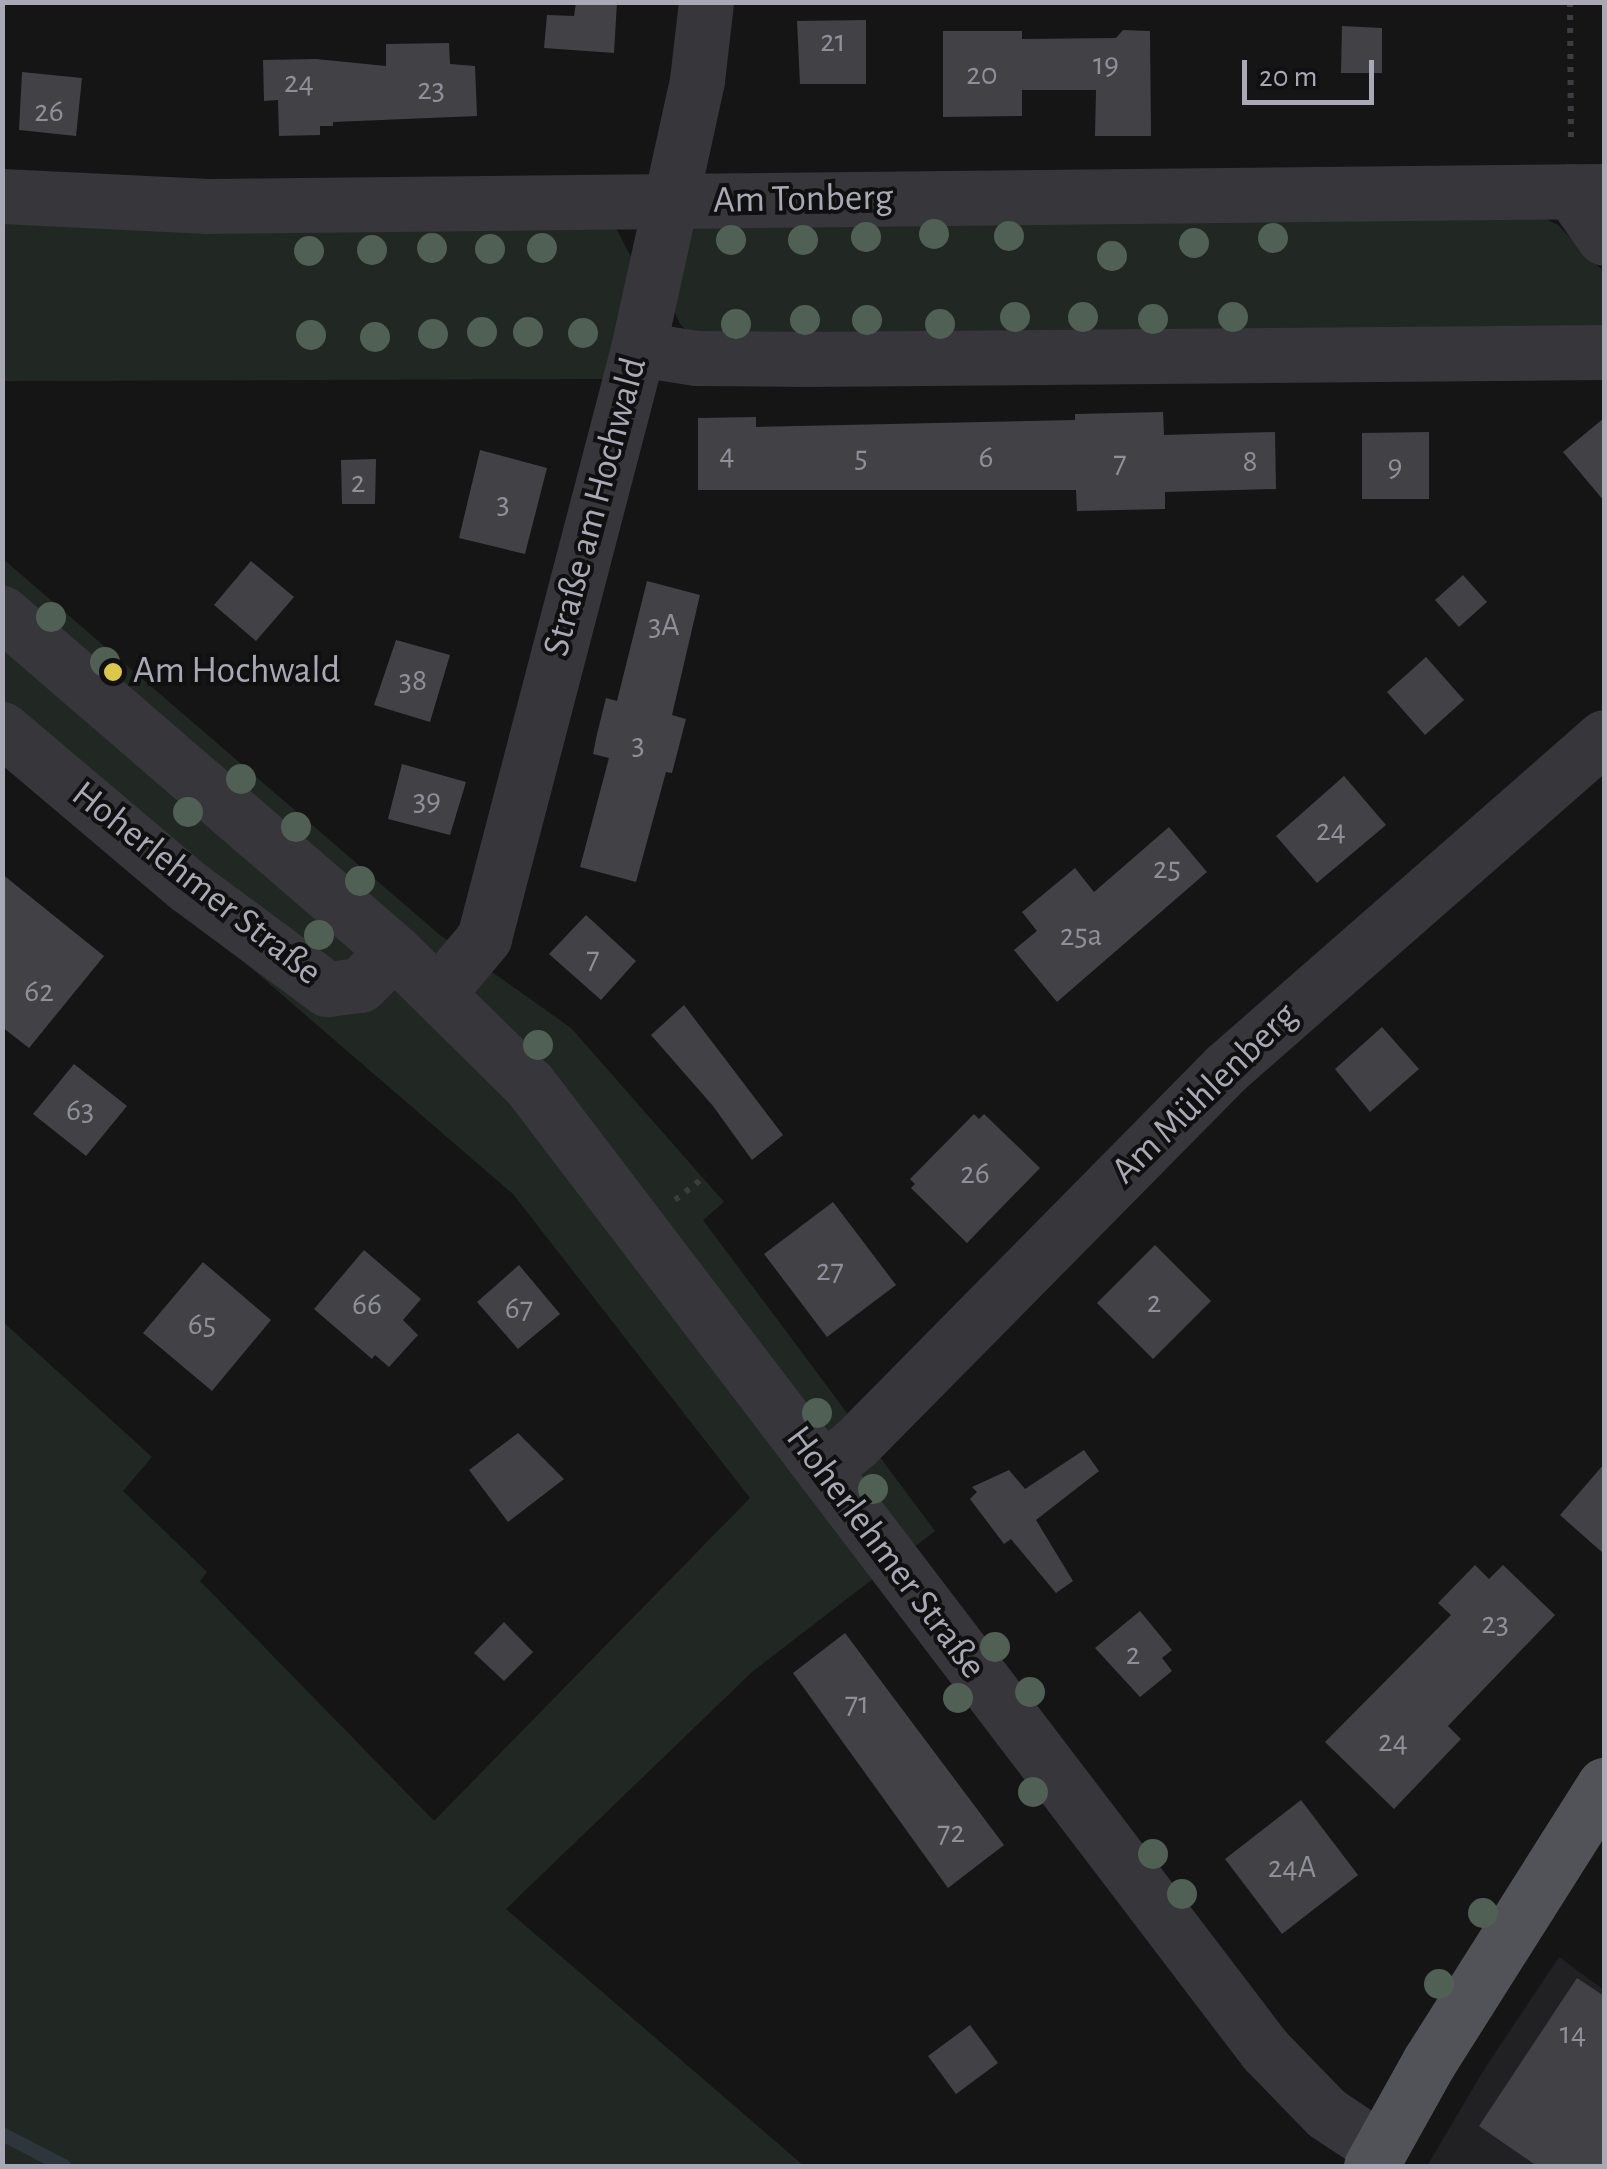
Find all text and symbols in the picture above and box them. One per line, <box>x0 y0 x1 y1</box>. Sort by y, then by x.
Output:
house number: 21 <box>820 22 846 60</box>
scale bar <box>1247 40 1380 102</box>
house number: 19 <box>1093 45 1119 83</box>
house number: 20 <box>966 55 998 93</box>
text: 20 m <box>1259 62 1317 92</box>
house number: 24 <box>284 63 314 101</box>
house number: 23 <box>417 70 445 108</box>
house number: 26 <box>34 92 64 130</box>
street label: Am Tonberg <box>713 176 893 224</box>
street label: Straße am Hochwald <box>534 353 658 661</box>
house number: 4 <box>719 435 735 473</box>
house number: 5 <box>854 438 868 476</box>
house number: 6 <box>978 438 994 476</box>
house number: 8 <box>1242 442 1258 480</box>
house number: 7 <box>1113 443 1127 481</box>
house number: 9 <box>1387 447 1403 485</box>
house number: 2 <box>351 463 365 501</box>
house number: 3 <box>496 484 510 522</box>
house number: 3A <box>648 606 680 644</box>
place label: Am Hochwald <box>133 649 340 695</box>
marker: Am Hochwald <box>102 661 124 683</box>
house number: 38 <box>399 661 427 699</box>
house number: 3 <box>631 725 645 763</box>
street label: Hoherlehmer Straße <box>62 772 330 996</box>
house number: 39 <box>413 781 441 819</box>
house number: 24 <box>1316 811 1346 849</box>
house number: 25 <box>1153 849 1181 887</box>
house number: 25a <box>1060 916 1102 954</box>
house number: 7 <box>586 939 600 977</box>
house number: 62 <box>24 972 54 1010</box>
street label: Am Mühlenberg <box>1102 994 1308 1194</box>
house number: 63 <box>66 1091 94 1129</box>
house number: 26 <box>960 1154 990 1192</box>
house number: 27 <box>816 1251 844 1289</box>
house number: 2 <box>1147 1283 1161 1321</box>
house number: 66 <box>352 1285 382 1323</box>
house number: 67 <box>505 1289 533 1327</box>
house number: 65 <box>188 1305 216 1343</box>
street label: Hoherlehmer Straße <box>775 1418 995 1688</box>
house number: 23 <box>1481 1604 1509 1642</box>
house number: 2 <box>1126 1635 1140 1673</box>
house number: 71 <box>845 1684 869 1722</box>
house number: 24 <box>1378 1722 1408 1760</box>
house number: 72 <box>937 1813 965 1851</box>
house number: 24A <box>1268 1848 1316 1886</box>
house number: 14 <box>1560 2014 1586 2052</box>

